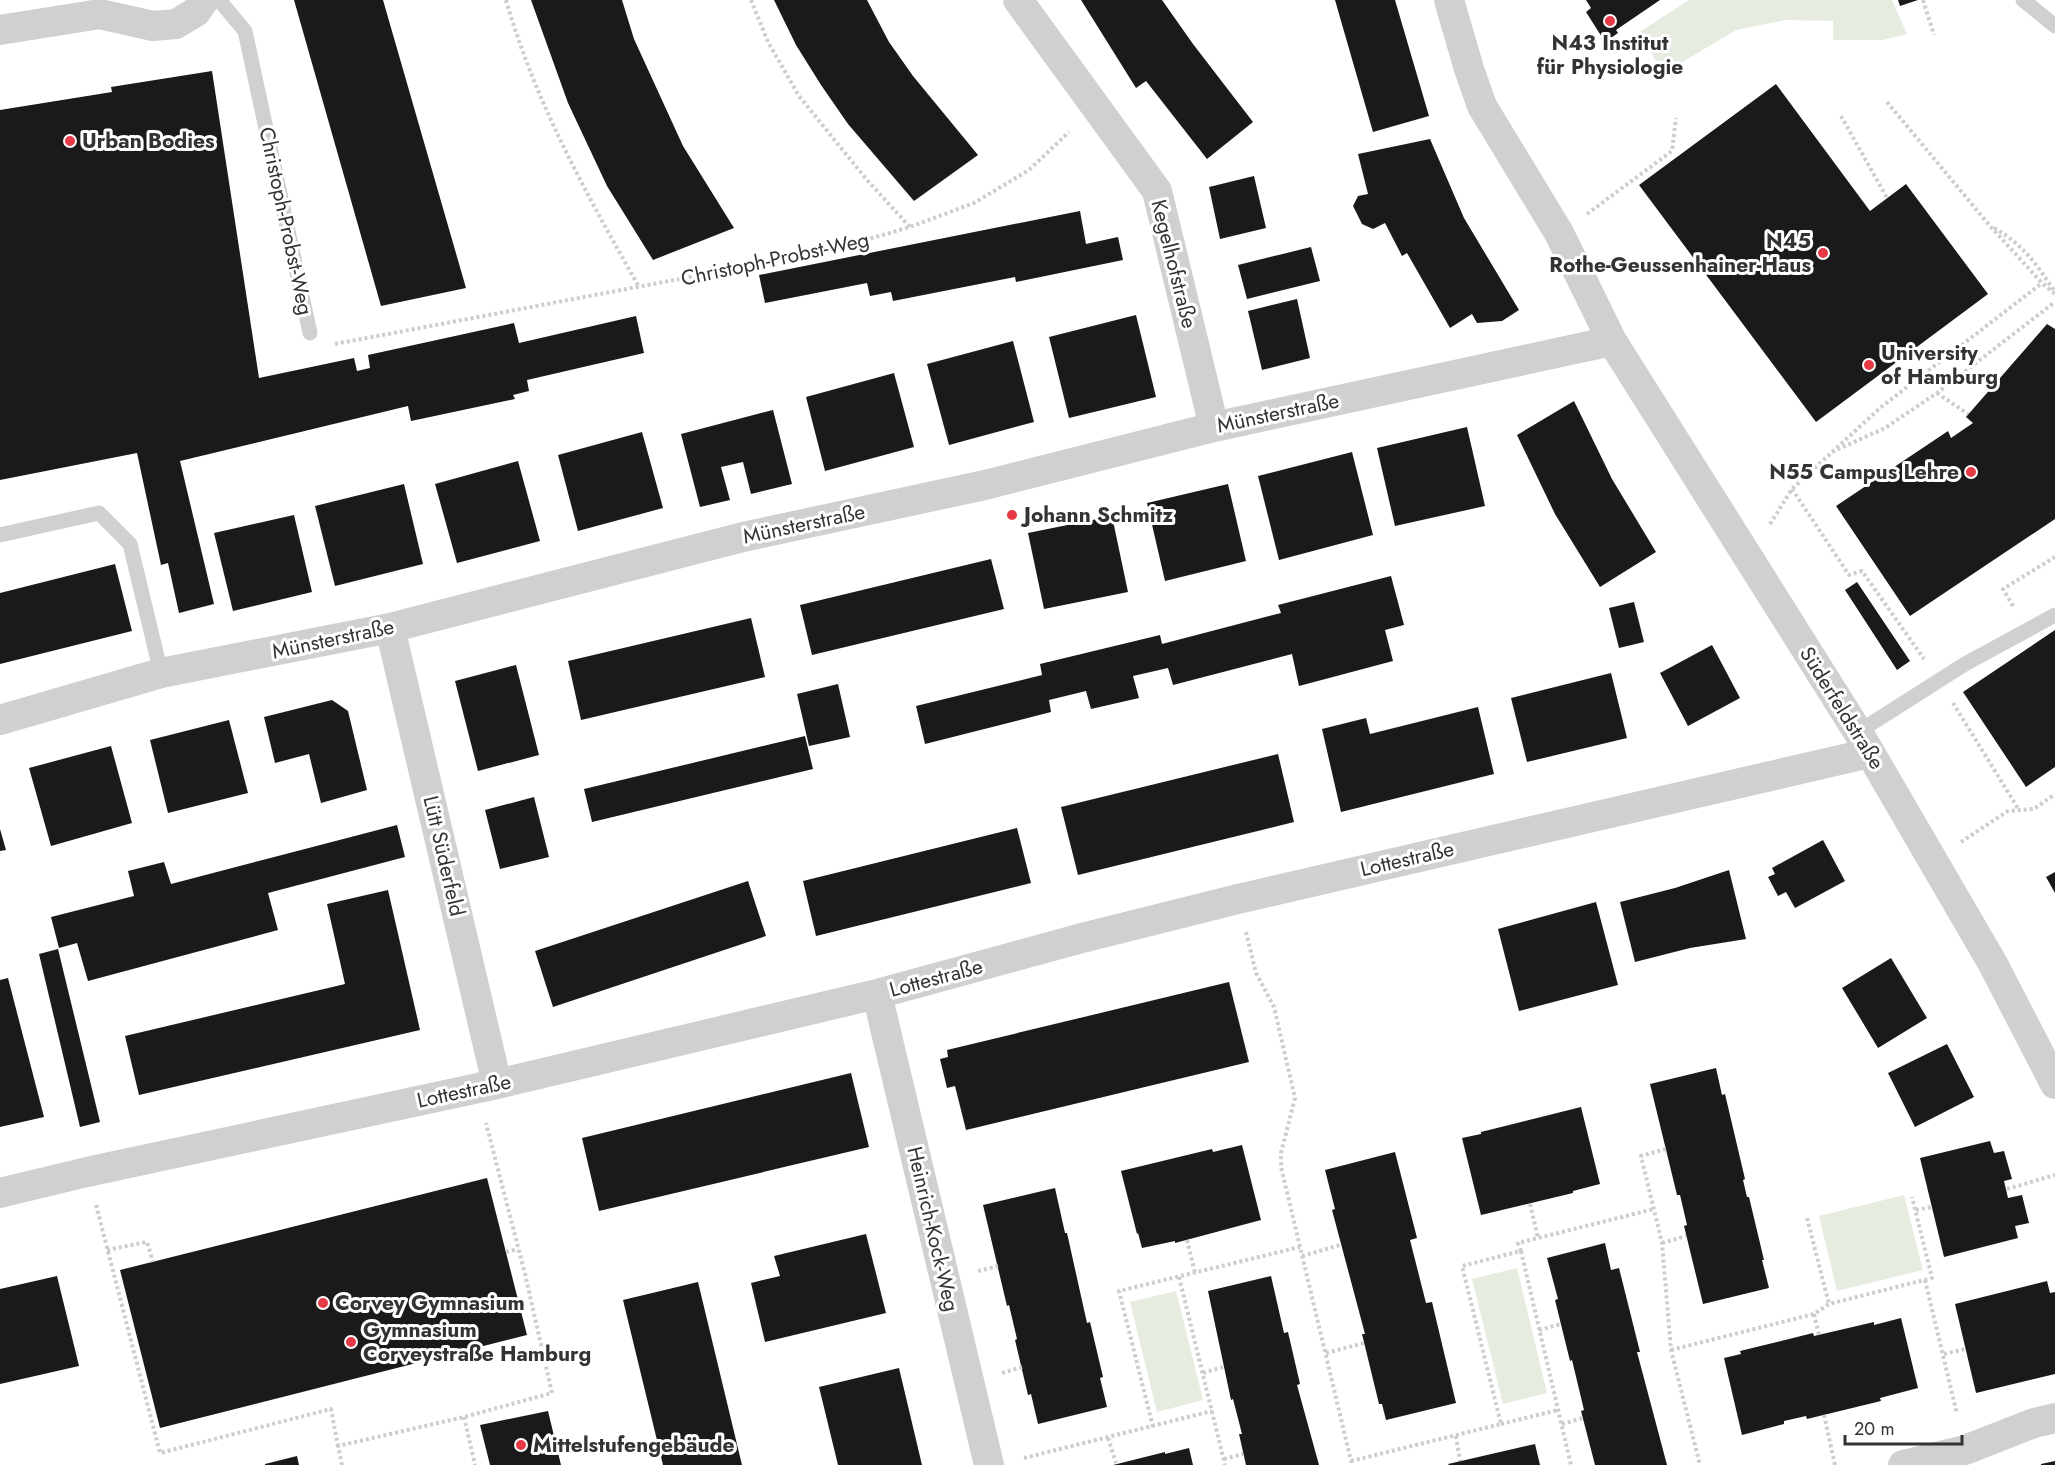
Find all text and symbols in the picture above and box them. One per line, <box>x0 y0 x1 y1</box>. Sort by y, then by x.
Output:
marker: N43 Institut für Physiologie <box>1603 14 1617 28</box>
place label: N43 Institut für Physiologie <box>1537 28 1683 82</box>
street label: Christoph-Probst-Weg <box>251 124 321 318</box>
place label: Urban Bodies <box>82 126 215 156</box>
marker: Urban Bodies <box>63 134 77 148</box>
street label: Kegelhofstraße <box>1144 196 1205 332</box>
street label: Christoph-Probst-Weg <box>678 224 872 294</box>
place label: N45 Rothe-Geussenhainer-Haus <box>1549 226 1811 280</box>
marker: N45 Rothe-Geussenhainer-Haus <box>1816 246 1830 260</box>
place label: University of Hamburg <box>1881 338 1998 392</box>
marker: University of Hamburg <box>1862 358 1876 372</box>
street label: Münsterstraße <box>1214 385 1342 441</box>
place label: N55 Campus Lehre <box>1769 457 1959 487</box>
marker: N55 Campus Lehre <box>1964 465 1978 479</box>
street label: Münsterstraße <box>740 496 868 552</box>
place label: Johann Schmitz <box>1020 500 1173 530</box>
marker: Johann Schmitz <box>1005 508 1019 522</box>
street label: Münsterstraße <box>269 611 397 667</box>
street label: Süderfeldstraße <box>1792 641 1892 775</box>
street label: Lütt Süderfeld <box>416 793 472 919</box>
street label: Lottestraße <box>1357 834 1457 884</box>
street label: Lottestraße <box>886 951 986 1005</box>
street label: Lottestraße <box>414 1066 514 1116</box>
street label: Heinrich-Kock-Weg <box>899 1143 967 1315</box>
place label: Corvey Gymnasium <box>335 1288 525 1318</box>
marker: Corvey Gymnasium <box>316 1296 330 1310</box>
place label: Gymnasium Corveystraße Hamburg <box>363 1315 591 1369</box>
marker: Gymnasium Corveystraße Hamburg <box>344 1335 358 1349</box>
scale bar <box>1845 1408 1962 1446</box>
text: 20 m <box>1854 1416 1894 1442</box>
place label: Mittelstufengebäude <box>533 1430 735 1460</box>
marker: Mittelstufengebäude <box>514 1438 528 1452</box>

